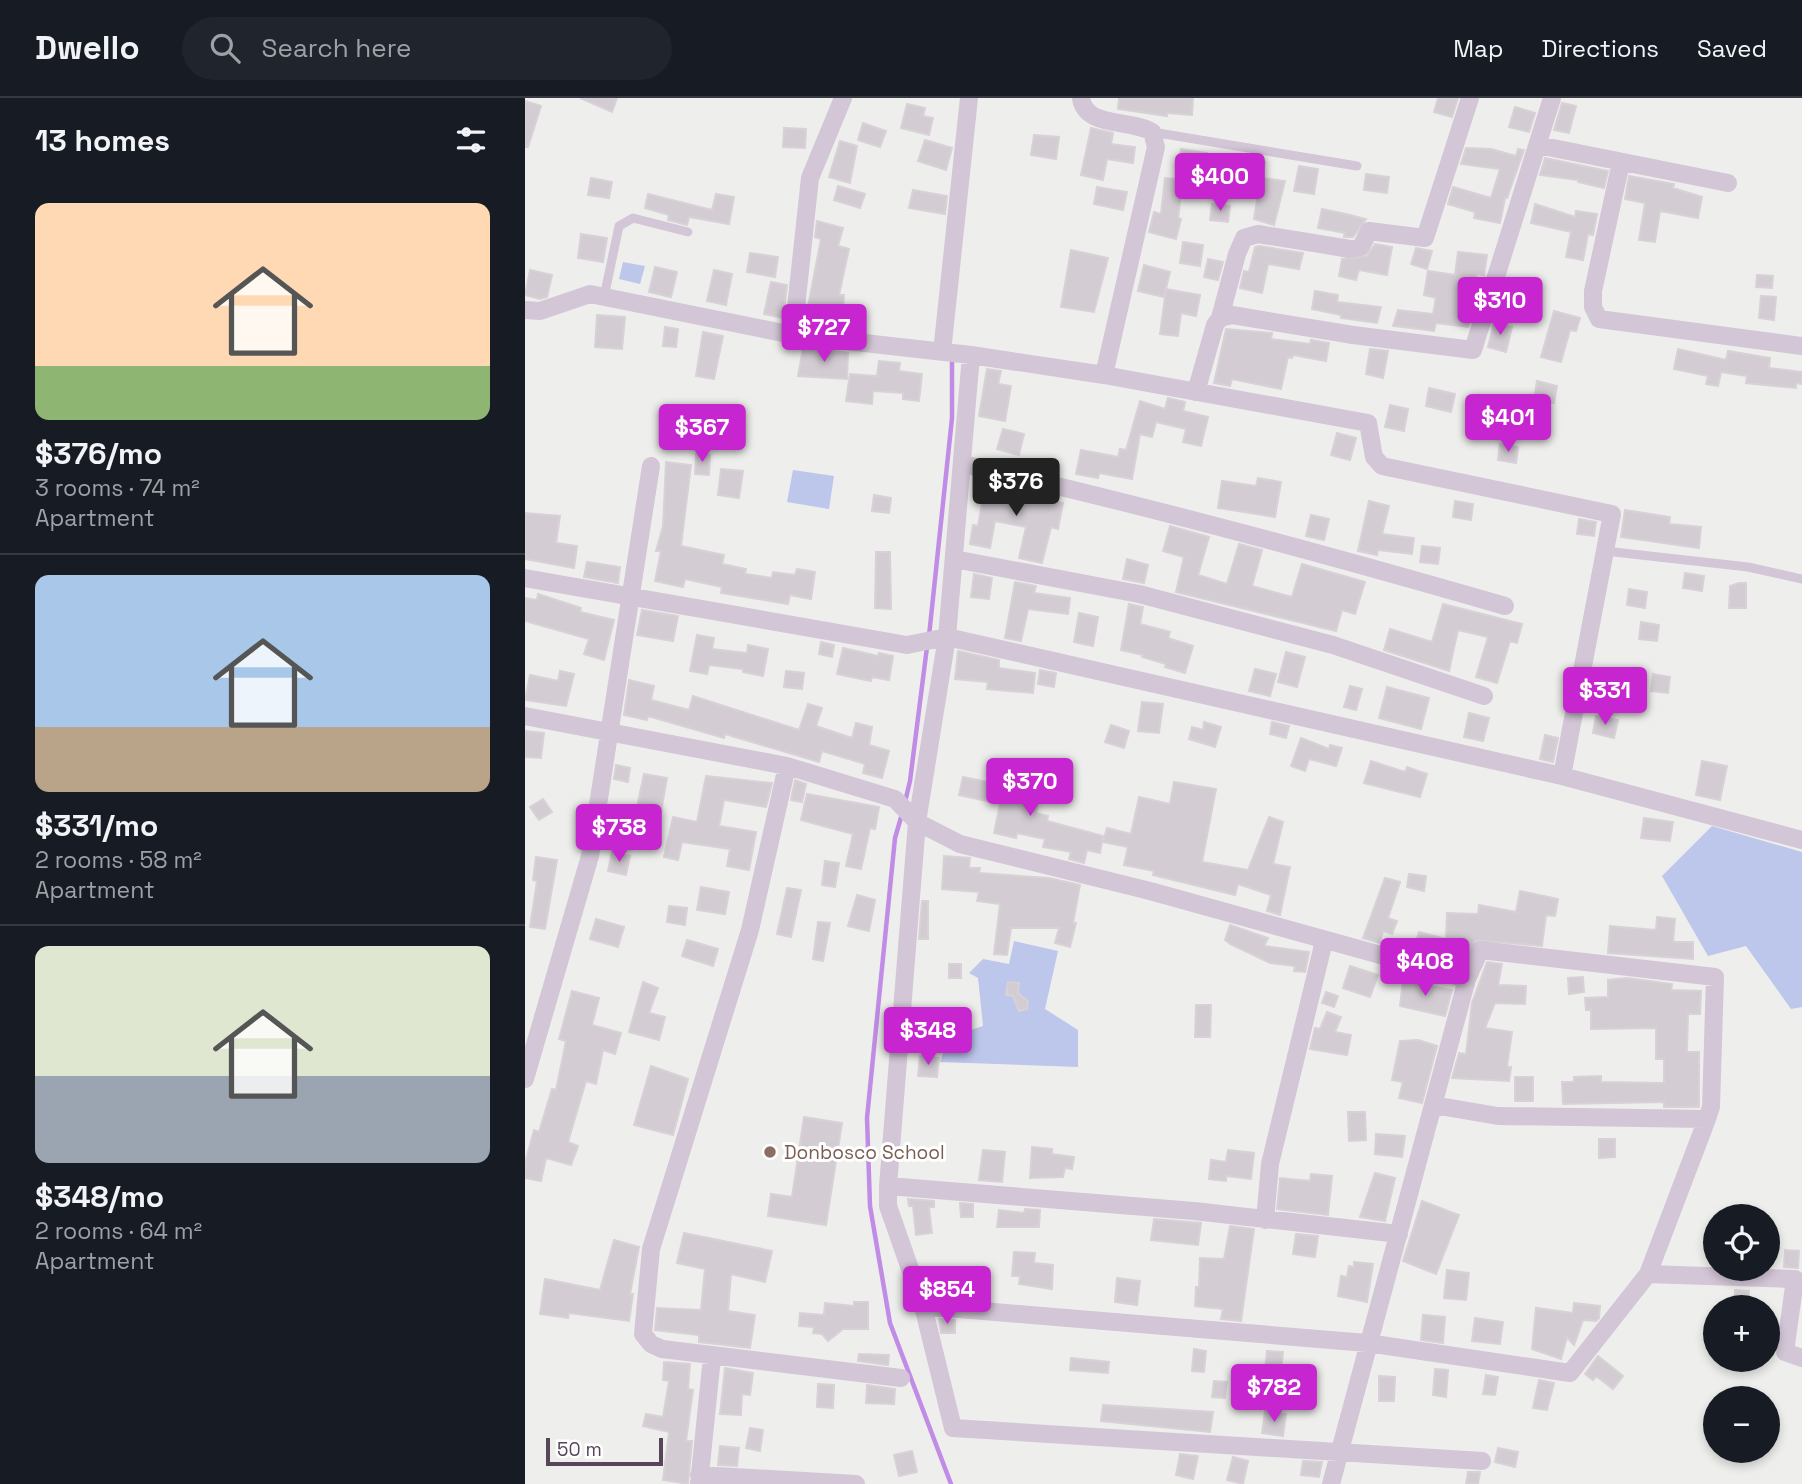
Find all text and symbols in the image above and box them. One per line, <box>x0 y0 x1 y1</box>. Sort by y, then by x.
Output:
search box <box>182 17 672 80</box>
text: Dwello <box>35 27 140 69</box>
icon: search <box>206 29 244 67</box>
text: Search here <box>262 31 411 65</box>
text: Map <box>1453 33 1503 64</box>
text: Directions <box>1541 33 1659 64</box>
text: Saved <box>1697 33 1767 64</box>
text: 13 homes <box>35 121 170 160</box>
icon: filters <box>452 121 490 159</box>
pin: $400 <box>1179 153 1261 213</box>
text: $400 <box>1191 161 1249 191</box>
icon: home <box>200 248 326 374</box>
pin: $310 <box>1459 278 1541 337</box>
text: $310 <box>1474 285 1526 315</box>
pin: $727 <box>783 304 865 364</box>
text: $727 <box>798 312 850 342</box>
pin: $401 <box>1467 394 1549 454</box>
text: $401 <box>1481 402 1535 432</box>
pin: $367 <box>661 404 743 464</box>
text: $367 <box>675 412 729 442</box>
text: $376/mo <box>35 434 162 473</box>
pin: $376 <box>975 458 1057 518</box>
text: $376 <box>989 466 1043 496</box>
text: 3 rooms · 74 m² <box>35 473 200 503</box>
text: Apartment <box>35 503 155 533</box>
icon: home <box>200 620 326 746</box>
pin: $331 <box>1564 668 1646 727</box>
text: $331 <box>1579 675 1631 705</box>
pin: $370 <box>989 758 1071 818</box>
text: $370 <box>1002 766 1058 796</box>
pin: $738 <box>578 804 660 864</box>
text: $331/mo <box>35 806 158 845</box>
text: $738 <box>592 812 646 842</box>
text: 2 rooms · 58 m² <box>35 845 202 875</box>
text: Apartment <box>35 875 155 905</box>
pin: $408 <box>1384 939 1466 998</box>
text: $408 <box>1396 946 1454 976</box>
icon: home <box>200 991 326 1117</box>
pin: $348 <box>887 1007 969 1067</box>
text: $348 <box>900 1015 956 1045</box>
place label: Donbosco School <box>784 1140 945 1165</box>
marker: Donbosco School <box>762 1144 778 1160</box>
text: $348/mo <box>35 1177 164 1216</box>
map controls <box>1703 1204 1780 1463</box>
button: locate <box>1703 1204 1780 1281</box>
text: 2 rooms · 64 m² <box>35 1216 202 1246</box>
text: Apartment <box>35 1246 155 1276</box>
pin: $854 <box>906 1266 988 1326</box>
text: $854 <box>919 1274 975 1304</box>
button: + <box>1703 1295 1780 1372</box>
pin: $782 <box>1233 1364 1315 1424</box>
text: $782 <box>1247 1372 1301 1402</box>
button: − <box>1703 1386 1780 1463</box>
scale bar <box>546 1435 663 1467</box>
text: 50 m <box>557 1437 602 1462</box>

